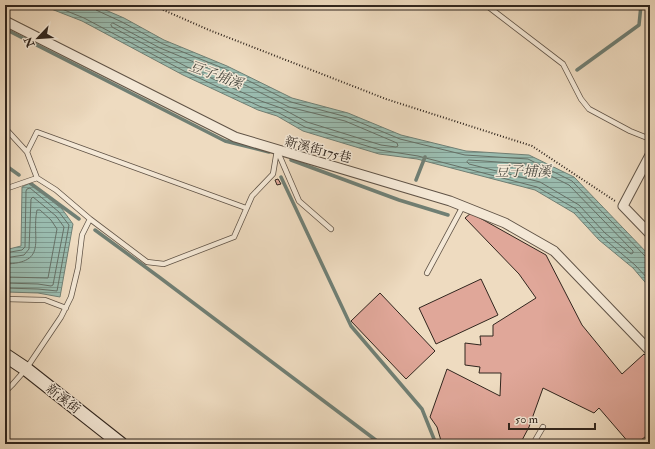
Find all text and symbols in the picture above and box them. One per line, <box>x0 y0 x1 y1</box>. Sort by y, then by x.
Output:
north arrow <box>18 18 58 58</box>
text: N <box>21 34 38 50</box>
water label: 豆子埔溪 <box>187 57 247 93</box>
street label: 新溪街175巷 <box>283 133 353 167</box>
water label: 豆子埔溪 <box>495 163 553 180</box>
street label: 新溪街 <box>43 381 83 417</box>
scale bar <box>509 405 595 431</box>
text: 50 m <box>515 412 539 427</box>

